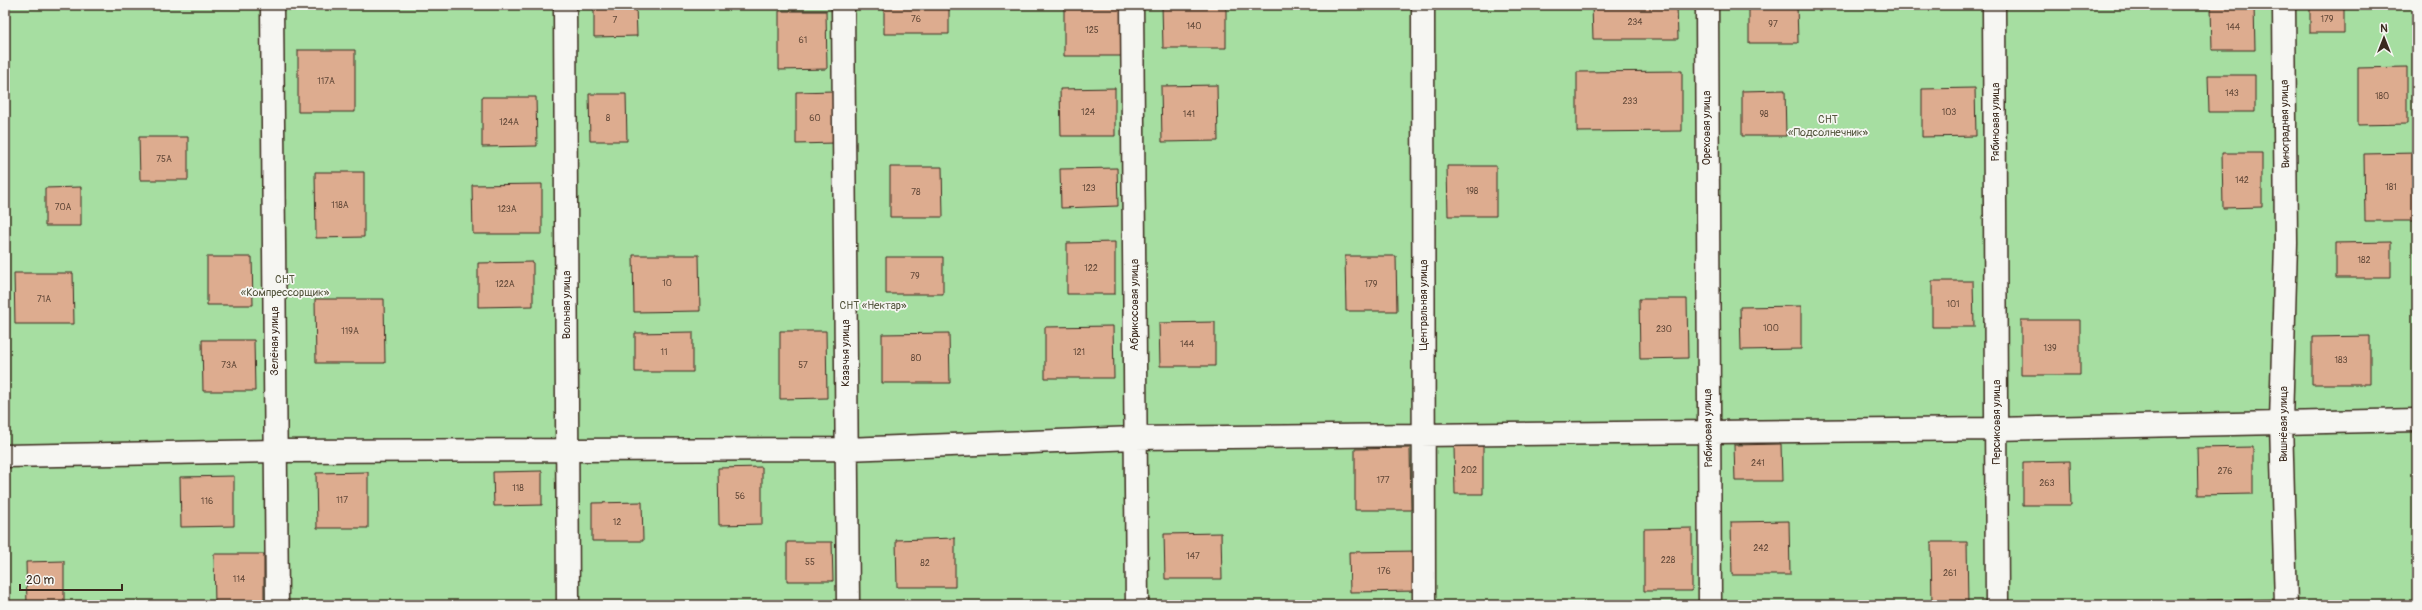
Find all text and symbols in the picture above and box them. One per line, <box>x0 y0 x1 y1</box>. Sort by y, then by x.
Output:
house number: 76 <box>911 14 921 25</box>
house number: 179 <box>2321 14 2334 25</box>
house number: 7 <box>613 15 618 26</box>
house number: 234 <box>1627 17 1643 28</box>
north arrow <box>2364 18 2404 58</box>
house number: 97 <box>1768 19 1778 30</box>
house number: 140 <box>1187 21 1201 32</box>
house number: 144 <box>2226 22 2241 33</box>
text: N <box>2380 22 2388 35</box>
house number: 125 <box>1085 25 1099 36</box>
house number: 61 <box>799 35 807 46</box>
house number: 117А <box>317 76 335 87</box>
street label: Виноградная улица <box>2278 80 2292 168</box>
street label: Рябиновая улица <box>1989 83 2002 161</box>
house number: 143 <box>2225 88 2239 99</box>
street label: Ореховая улица <box>1700 91 1713 165</box>
house number: 180 <box>2375 91 2389 102</box>
house number: 233 <box>1623 96 1637 107</box>
house number: 124 <box>1081 107 1096 118</box>
house number: 103 <box>1942 107 1956 118</box>
house number: 141 <box>1183 109 1195 120</box>
house number: 98 <box>1759 109 1769 120</box>
house number: 8 <box>606 113 611 124</box>
house number: 60 <box>809 113 821 124</box>
park label: СНТ «Подсолнечник» <box>1788 113 1868 139</box>
house number: 124А <box>499 117 519 128</box>
house number: 75А <box>156 154 172 165</box>
house number: 142 <box>2235 175 2249 186</box>
house number: 181 <box>2385 182 2397 193</box>
house number: 123 <box>1082 183 1096 194</box>
house number: 198 <box>1466 186 1479 197</box>
house number: 78 <box>911 187 921 198</box>
house number: 118А <box>331 200 349 211</box>
house number: 70А <box>55 202 72 213</box>
house number: 123А <box>497 204 517 215</box>
house number: 182 <box>2357 255 2371 266</box>
street label: Абрикосовая улица <box>1128 259 1141 351</box>
street label: Центральная улица <box>1417 260 1430 350</box>
house number: 122 <box>1084 263 1098 274</box>
street label: Вольная улица <box>560 271 573 339</box>
house number: 79 <box>910 271 920 282</box>
park label: СНТ «Компрессорщик» <box>241 273 330 299</box>
house number: 10 <box>662 278 672 289</box>
house number: 122А <box>495 279 515 290</box>
house number: 179 <box>1365 279 1378 290</box>
house number: 71А <box>37 294 51 305</box>
park label: СНТ «Нектар» <box>839 299 907 312</box>
house number: 101 <box>1946 299 1960 310</box>
street label: Зелёная улица <box>268 306 281 376</box>
street label: Казачья улица <box>839 319 852 387</box>
house number: 100 <box>1763 323 1779 334</box>
house number: 230 <box>1656 324 1672 335</box>
house number: 119А <box>341 326 359 337</box>
house number: 144 <box>1180 339 1195 350</box>
house number: 139 <box>2043 343 2057 354</box>
house number: 11 <box>660 347 668 358</box>
house number: 121 <box>1073 347 1085 358</box>
house number: 80 <box>911 353 921 364</box>
house number: 183 <box>2334 355 2348 366</box>
house number: 73А <box>221 360 237 371</box>
house number: 57 <box>798 360 808 371</box>
street label: Персиковая улица <box>1990 380 2003 464</box>
street label: Вишнёвая улица <box>2277 386 2290 462</box>
street label: Рябиновая улица <box>1701 389 1715 467</box>
house number: 241 <box>1751 458 1765 469</box>
house number: 202 <box>1461 465 1477 476</box>
house number: 276 <box>2217 466 2233 477</box>
house number: 177 <box>1376 475 1390 486</box>
house number: 263 <box>2039 478 2055 489</box>
house number: 118 <box>512 483 524 494</box>
house number: 56 <box>735 491 745 502</box>
house number: 117 <box>336 495 348 506</box>
house number: 116 <box>201 496 213 507</box>
house number: 12 <box>613 517 621 528</box>
house number: 242 <box>1753 543 1769 554</box>
house number: 147 <box>1186 551 1200 562</box>
house number: 228 <box>1661 555 1676 566</box>
house number: 55 <box>805 557 815 568</box>
house number: 82 <box>920 558 930 569</box>
scale bar <box>20 566 122 592</box>
house number: 176 <box>1377 566 1391 577</box>
house number: 261 <box>1943 568 1957 579</box>
text: 20 m <box>26 573 55 588</box>
house number: 114 <box>233 574 246 585</box>

